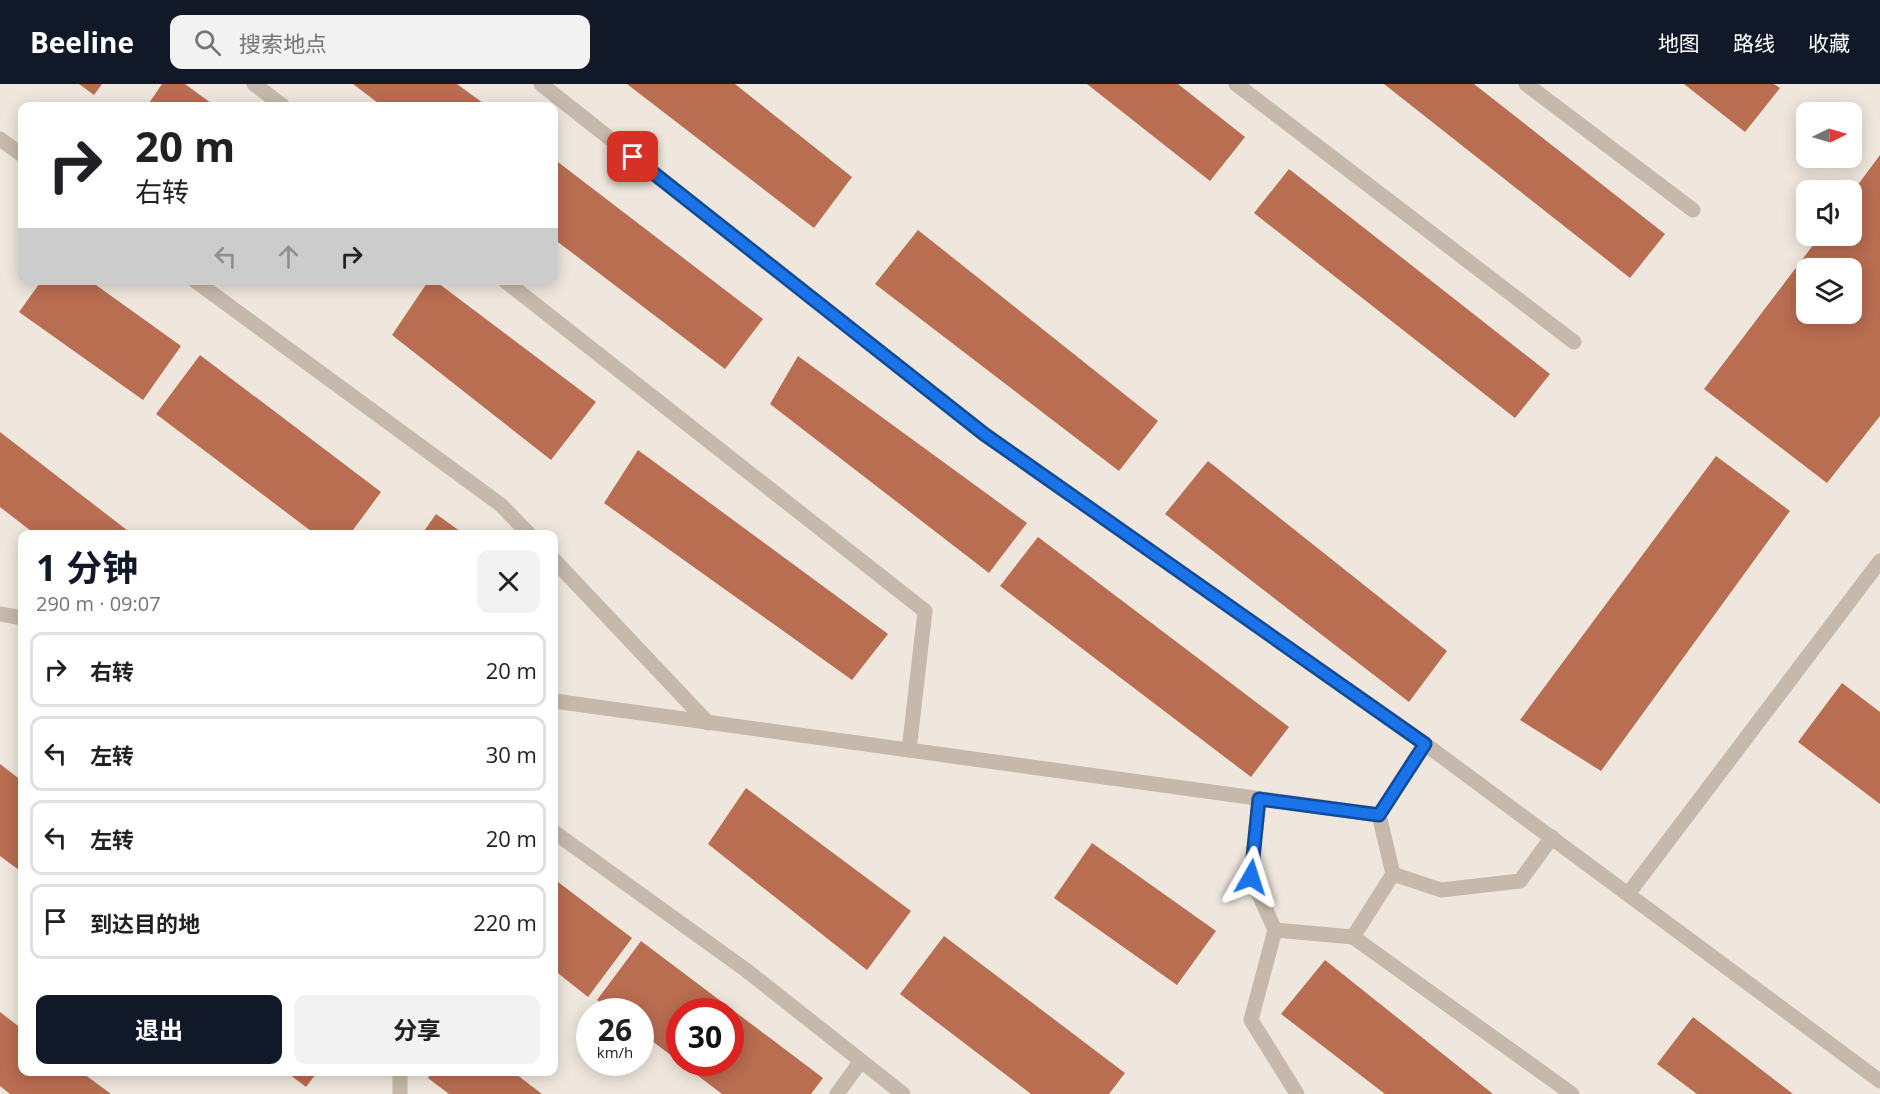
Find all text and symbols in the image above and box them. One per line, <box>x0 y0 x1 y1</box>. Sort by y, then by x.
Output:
search box <box>170 15 590 69</box>
text: Beeline <box>30 23 134 61</box>
icon: search <box>191 26 224 59</box>
text: 搜索地点 <box>239 28 327 58</box>
text: 地图 <box>1658 29 1700 57</box>
text: 路线 <box>1733 29 1775 57</box>
text: 收藏 <box>1808 29 1850 57</box>
north arrow <box>1796 102 1862 168</box>
map controls <box>1796 102 1862 324</box>
text: 20 m <box>135 117 235 174</box>
icon: right <box>36 126 114 204</box>
pin <box>607 131 658 182</box>
icon: arrive <box>616 140 649 173</box>
text: 右转 <box>135 173 189 210</box>
button: sound <box>1796 180 1862 246</box>
icon: left <box>209 240 242 273</box>
icon: ahead <box>272 240 305 273</box>
icon: right <box>335 240 368 273</box>
button: layers <box>1796 258 1862 324</box>
text: 1 分钟 <box>36 543 138 592</box>
button: close <box>477 550 540 613</box>
text: 290 m · 09:07 <box>36 590 161 617</box>
icon: right <box>39 653 72 686</box>
text: 20 m <box>486 655 537 685</box>
text: 右转 <box>90 656 134 686</box>
icon: left <box>39 737 72 770</box>
text: 30 m <box>486 739 537 769</box>
text: 左转 <box>90 740 134 770</box>
icon: left <box>39 821 72 854</box>
text: 20 m <box>486 823 537 853</box>
text: 左转 <box>90 824 134 854</box>
position arrow <box>1219 845 1283 909</box>
icon: arrive <box>39 905 72 938</box>
text: 220 m <box>473 907 537 937</box>
text: 到达目的地 <box>90 908 200 938</box>
button: 退出 <box>36 995 282 1064</box>
button: 分享 <box>294 995 540 1064</box>
speed limit sign: 30 <box>666 998 744 1076</box>
text: 26 <box>598 1009 632 1050</box>
text: km/h <box>597 1042 633 1062</box>

